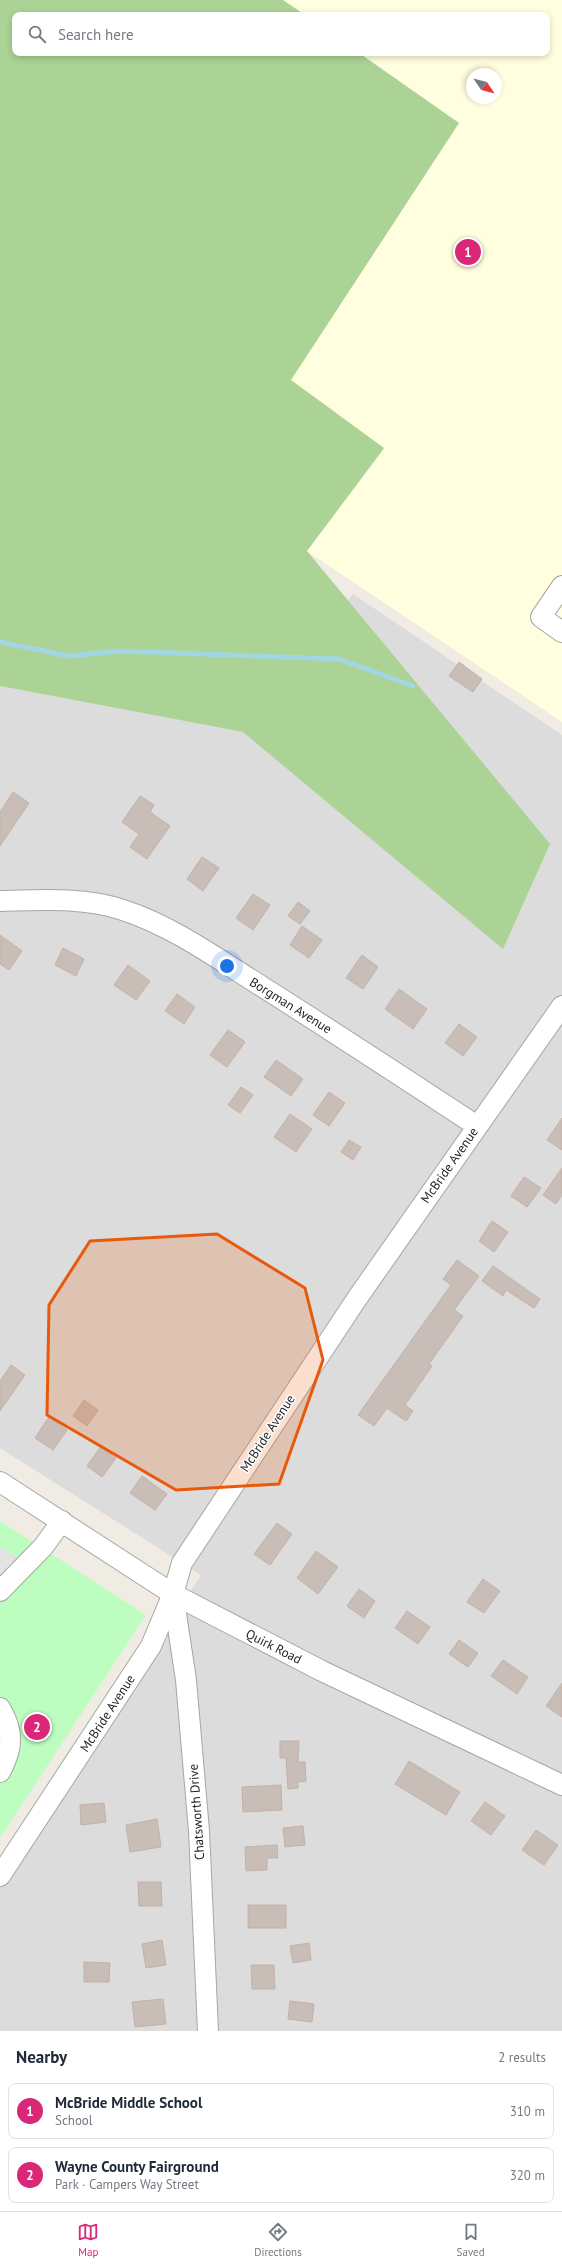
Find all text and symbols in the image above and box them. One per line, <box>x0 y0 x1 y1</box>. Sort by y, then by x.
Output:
search box <box>12 12 550 56</box>
icon: search <box>26 23 48 45</box>
text: Search here <box>58 25 134 44</box>
north arrow <box>466 68 502 104</box>
pin: 1 <box>455 237 481 267</box>
your location <box>217 956 237 976</box>
street label: Borgman Avenue <box>246 973 335 1037</box>
street label: McBride Avenue <box>417 1124 482 1207</box>
street label: McBride Avenue <box>236 1391 299 1475</box>
street label: Quirk Road <box>243 1625 305 1668</box>
street label: McBride Avenue <box>76 1671 139 1755</box>
pin: 2 <box>24 1712 50 1742</box>
street label: Chatsworth Drive <box>185 1763 208 1861</box>
text: Nearby <box>16 2046 67 2068</box>
text: 2 results <box>498 2049 546 2066</box>
text: McBride Middle School <box>55 2093 202 2112</box>
text: 1 <box>26 2103 34 2120</box>
text: 310 m <box>510 2103 545 2120</box>
text: School <box>55 2112 93 2129</box>
text: Wayne County Fairground <box>55 2157 219 2176</box>
text: 2 <box>26 2167 34 2184</box>
text: 320 m <box>510 2167 545 2184</box>
text: Park · Campers Way Street <box>55 2176 199 2193</box>
tab: Map <box>77 2221 99 2259</box>
tab: Directions <box>254 2221 302 2259</box>
tab: Saved <box>457 2221 485 2259</box>

